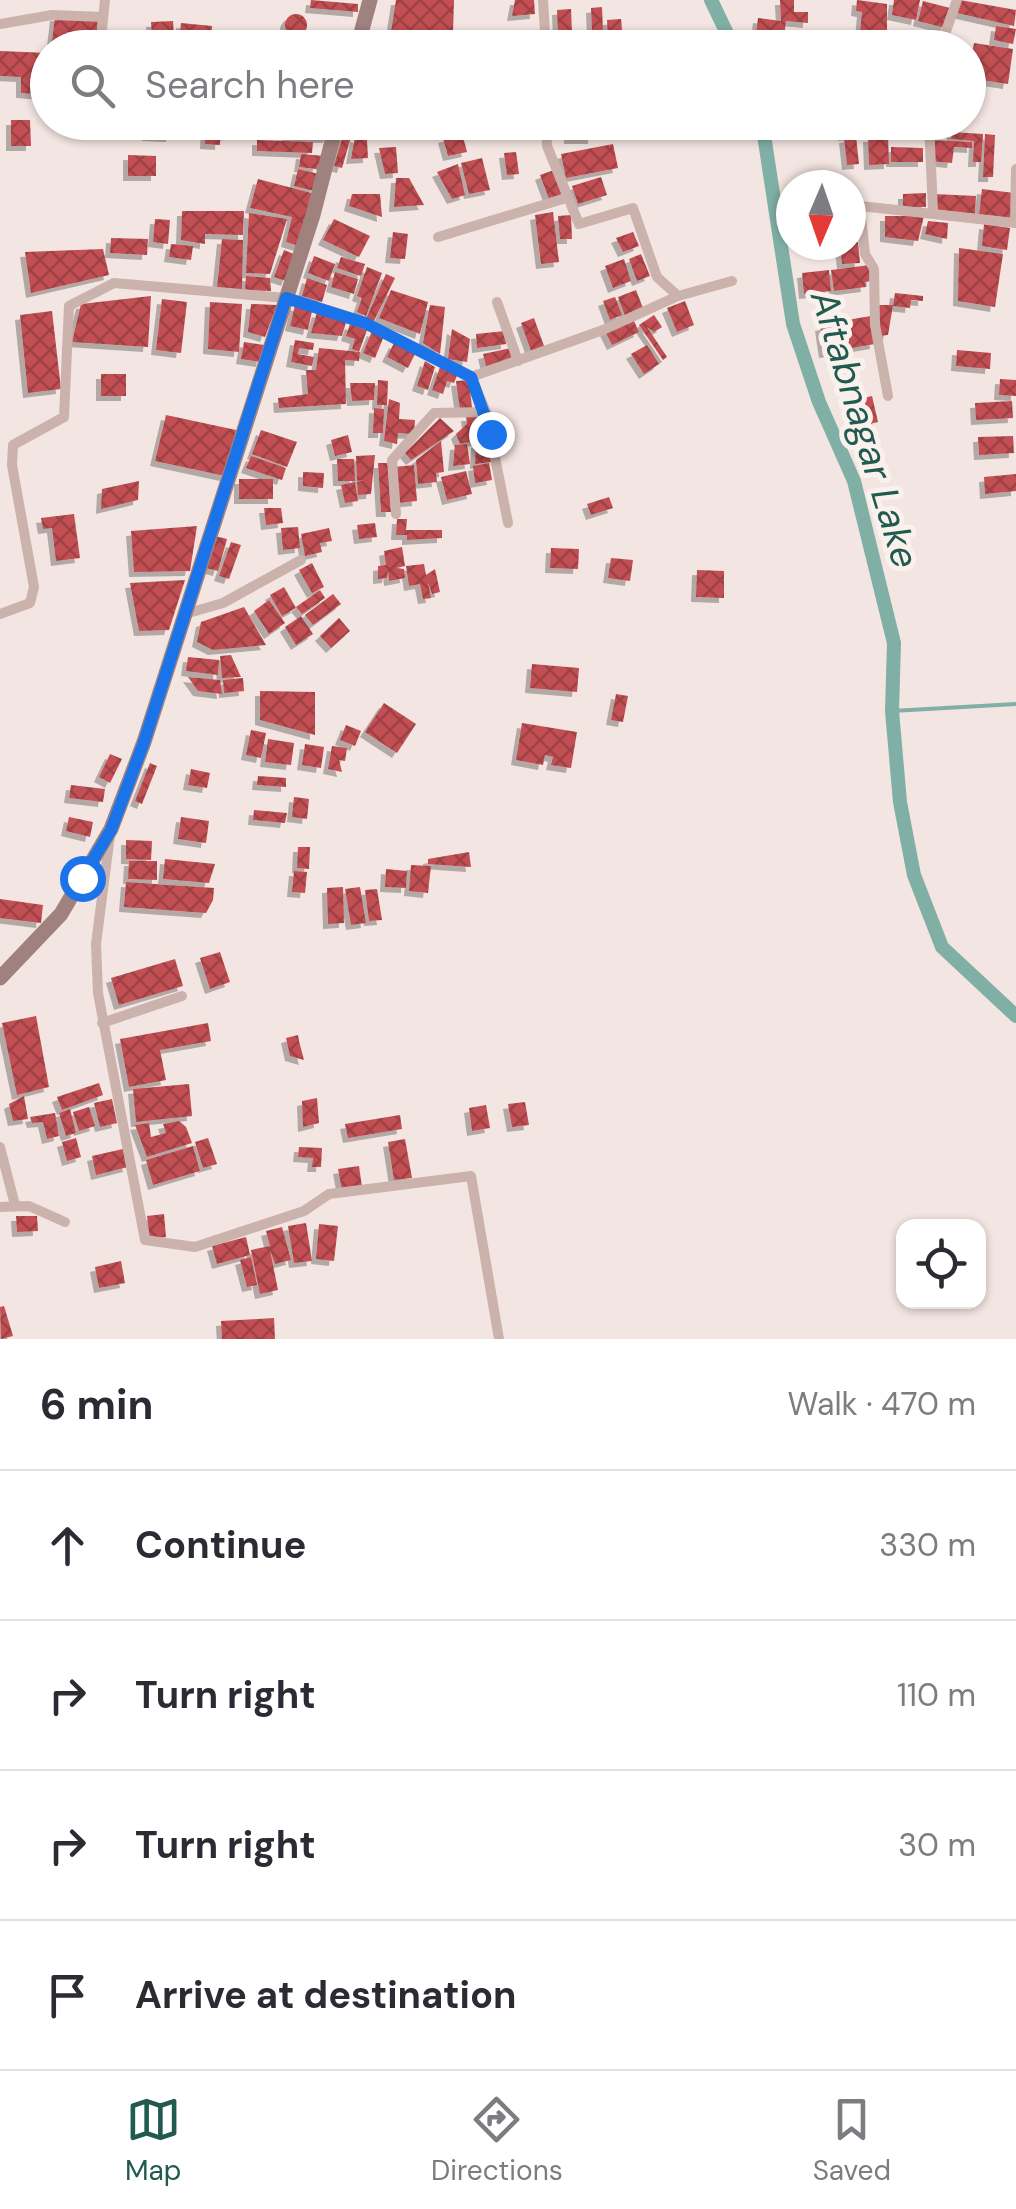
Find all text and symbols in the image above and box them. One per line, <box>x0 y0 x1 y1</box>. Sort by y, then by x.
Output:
search box <box>30 30 986 140</box>
icon: search <box>65 58 120 113</box>
text: Search here <box>145 60 355 110</box>
north arrow <box>776 170 866 260</box>
water label: Aftabnagar Lake <box>799 283 931 574</box>
route end <box>469 412 515 458</box>
route start <box>60 856 106 902</box>
map controls <box>896 1219 986 1309</box>
button: locate <box>896 1219 986 1309</box>
text: 6 min <box>40 1377 153 1432</box>
text: Walk · 470 m <box>788 1383 976 1425</box>
icon: ahead <box>40 1518 95 1573</box>
text: Continue <box>135 1520 306 1570</box>
text: 330 m <box>879 1524 976 1566</box>
icon: right <box>40 1668 95 1723</box>
text: Turn right <box>135 1670 316 1720</box>
text: 110 m <box>897 1674 976 1716</box>
icon: right <box>40 1818 95 1873</box>
text: Turn right <box>135 1820 316 1870</box>
text: 30 m <box>898 1824 976 1866</box>
icon: arrive <box>40 1968 95 2023</box>
text: Arrive at destination <box>135 1970 517 2020</box>
tab: Map <box>125 2092 181 2189</box>
tab: Directions <box>431 2092 563 2189</box>
tab: Saved <box>813 2092 891 2189</box>

